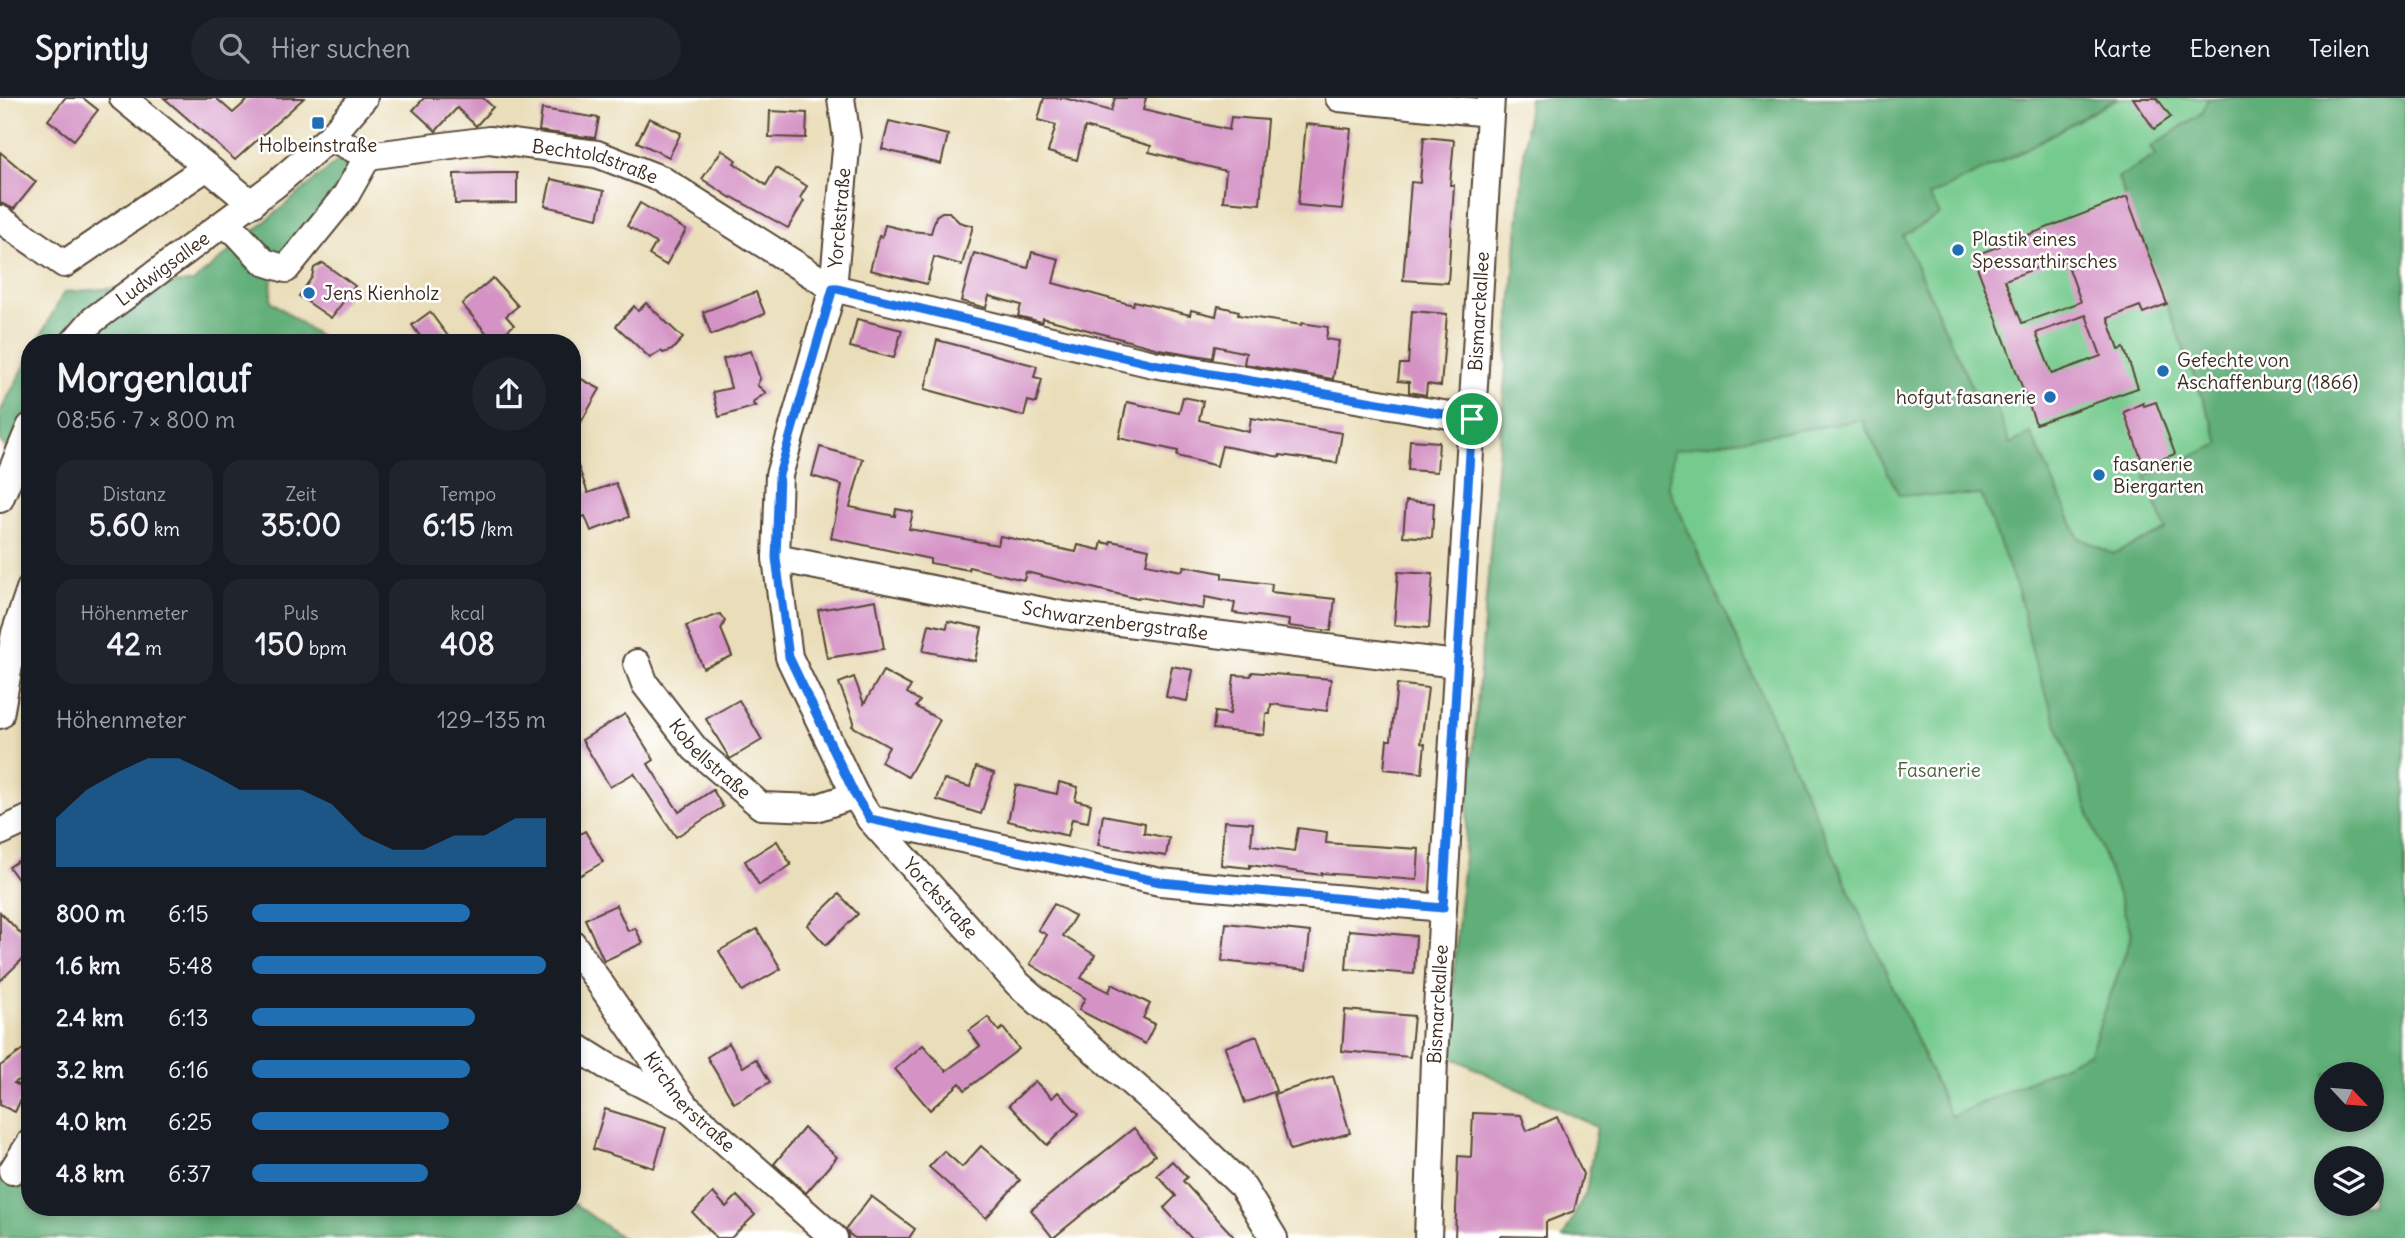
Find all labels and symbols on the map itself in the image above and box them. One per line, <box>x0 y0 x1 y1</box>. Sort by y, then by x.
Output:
marker: Holbeinstraße <box>310 115 326 131</box>
place label: Holbeinstraße <box>259 133 377 157</box>
street label: Bechtoldstraße <box>531 134 661 189</box>
street label: Yorckstraße <box>823 167 855 269</box>
street label: Ludwigsallee <box>111 226 214 311</box>
place label: Plastik eines Spessarthirsches <box>1972 227 2117 273</box>
marker: Plastik eines Spessarthirsches <box>1950 242 1966 258</box>
street label: Bismarckallee <box>1463 251 1494 372</box>
place label: Jens Kienholz <box>323 281 439 305</box>
marker: Jens Kienholz <box>301 285 317 301</box>
place label: Gefechte von Aschaffenburg (1866) <box>2177 348 2358 394</box>
marker: Gefechte von Aschaffenburg (1866) <box>2155 363 2171 379</box>
place label: hofgut fasanerie <box>1896 385 2036 409</box>
pin <box>1442 389 1502 449</box>
marker: hofgut fasanerie <box>2042 389 2058 405</box>
place label: fasanerie Biergarten <box>2113 452 2204 498</box>
marker: fasanerie Biergarten <box>2091 467 2107 483</box>
street label: Schwarzenbergstraße <box>1020 595 1210 645</box>
street label: Kobellstraße <box>664 714 756 804</box>
park label: Fasanerie <box>1897 758 1981 782</box>
street label: Yorckstraße <box>898 852 983 944</box>
street label: Bismarckallee <box>1422 944 1453 1065</box>
street label: Kirchnerstraße <box>639 1047 740 1157</box>
north arrow <box>2314 1062 2384 1132</box>

